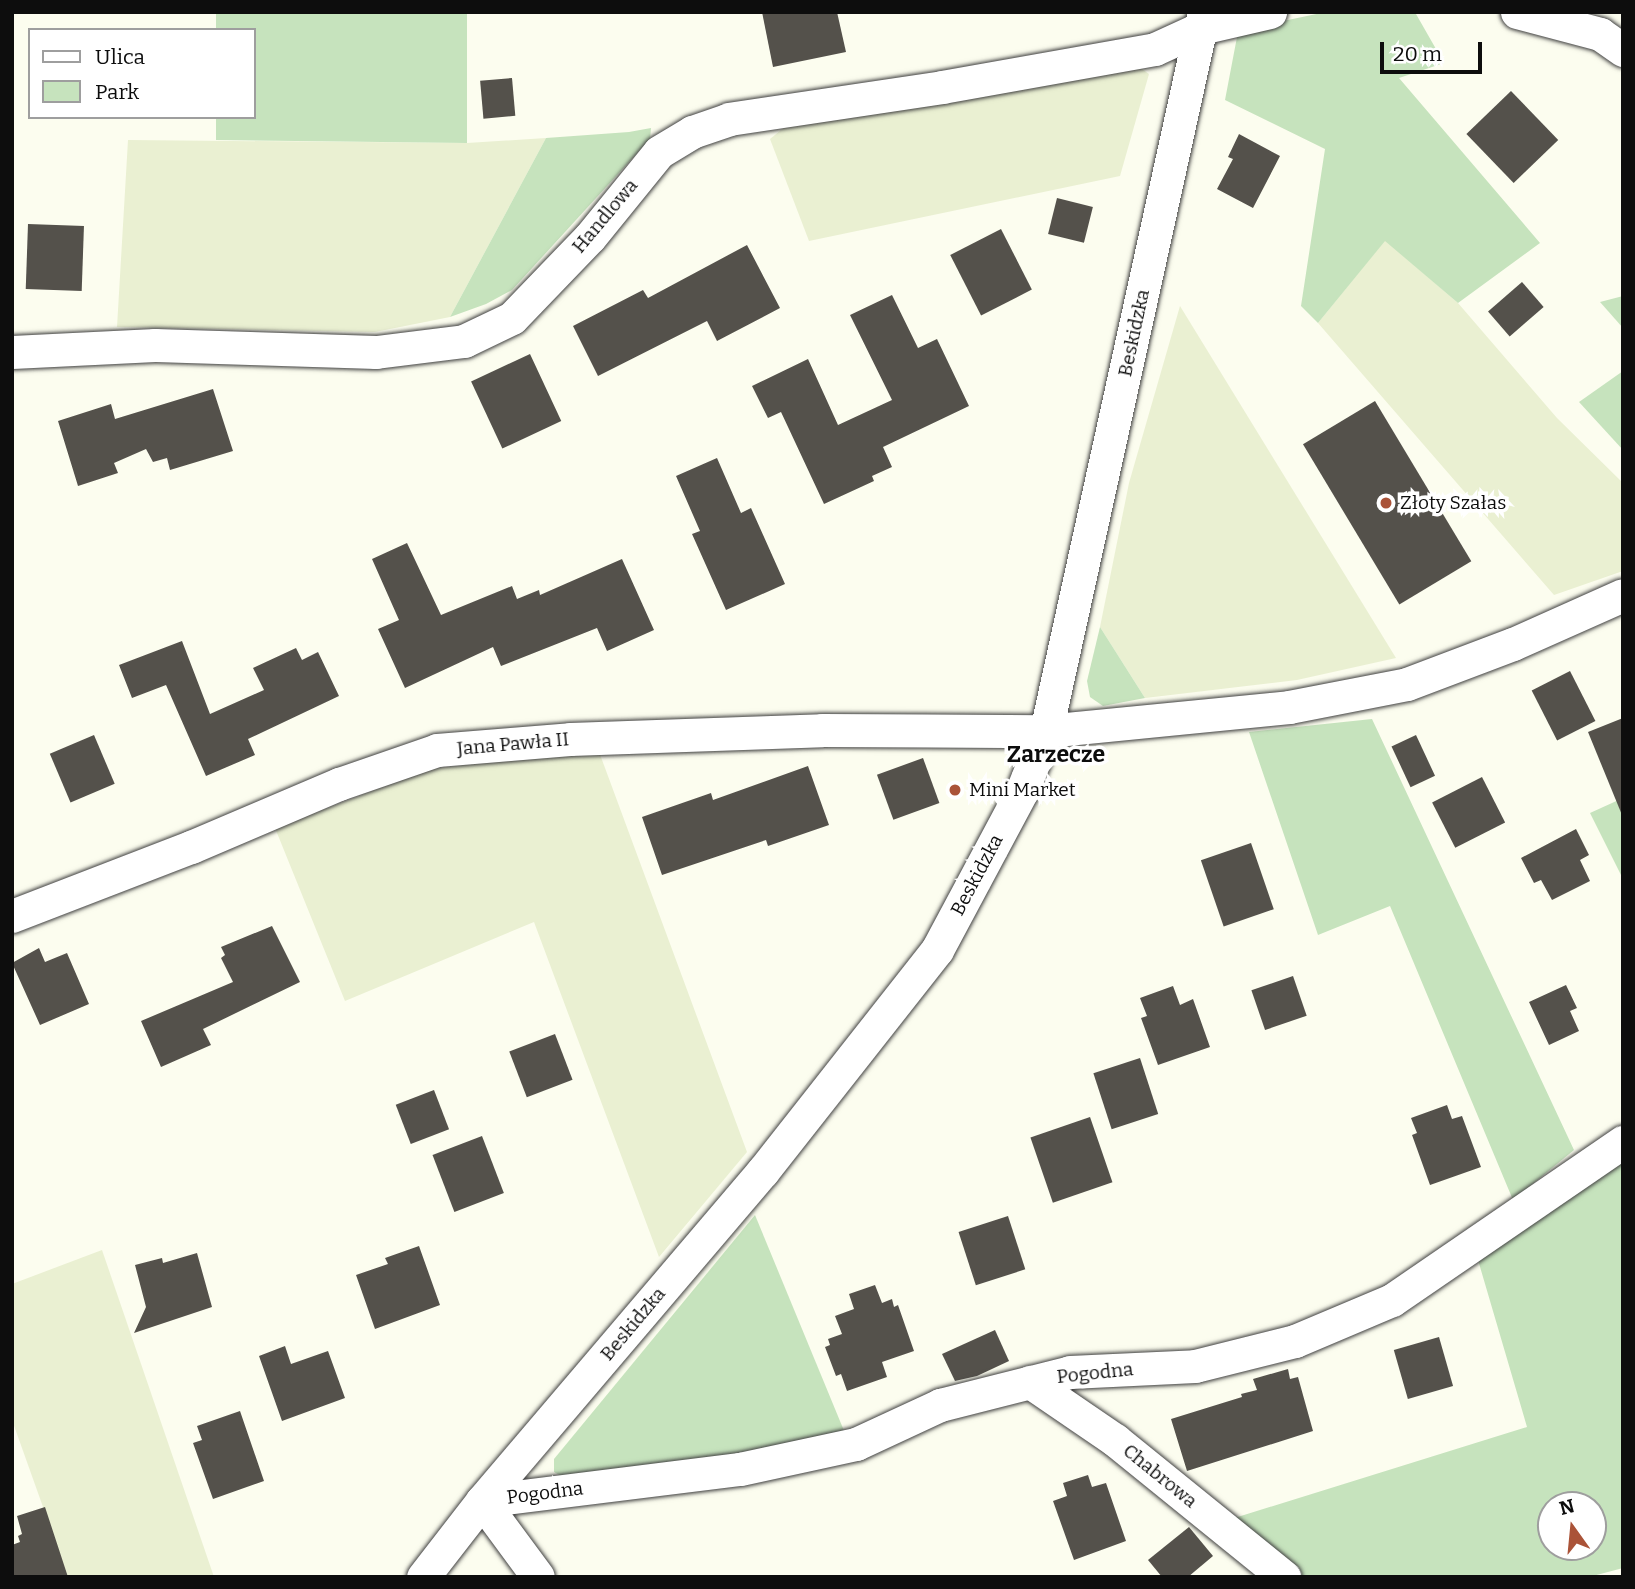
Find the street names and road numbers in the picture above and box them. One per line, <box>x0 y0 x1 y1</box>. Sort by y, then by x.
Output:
street label: Handlowa <box>567 174 643 258</box>
street label: Beskidzka <box>1114 287 1154 379</box>
street label: Jana Pawła II <box>456 728 570 760</box>
street label: Beskidzka <box>946 831 1008 919</box>
street label: Beskidzka <box>596 1283 670 1365</box>
street label: Pogodna <box>1056 1358 1134 1388</box>
street label: Chabrowa <box>1118 1439 1202 1513</box>
street label: Pogodna <box>505 1477 585 1509</box>

